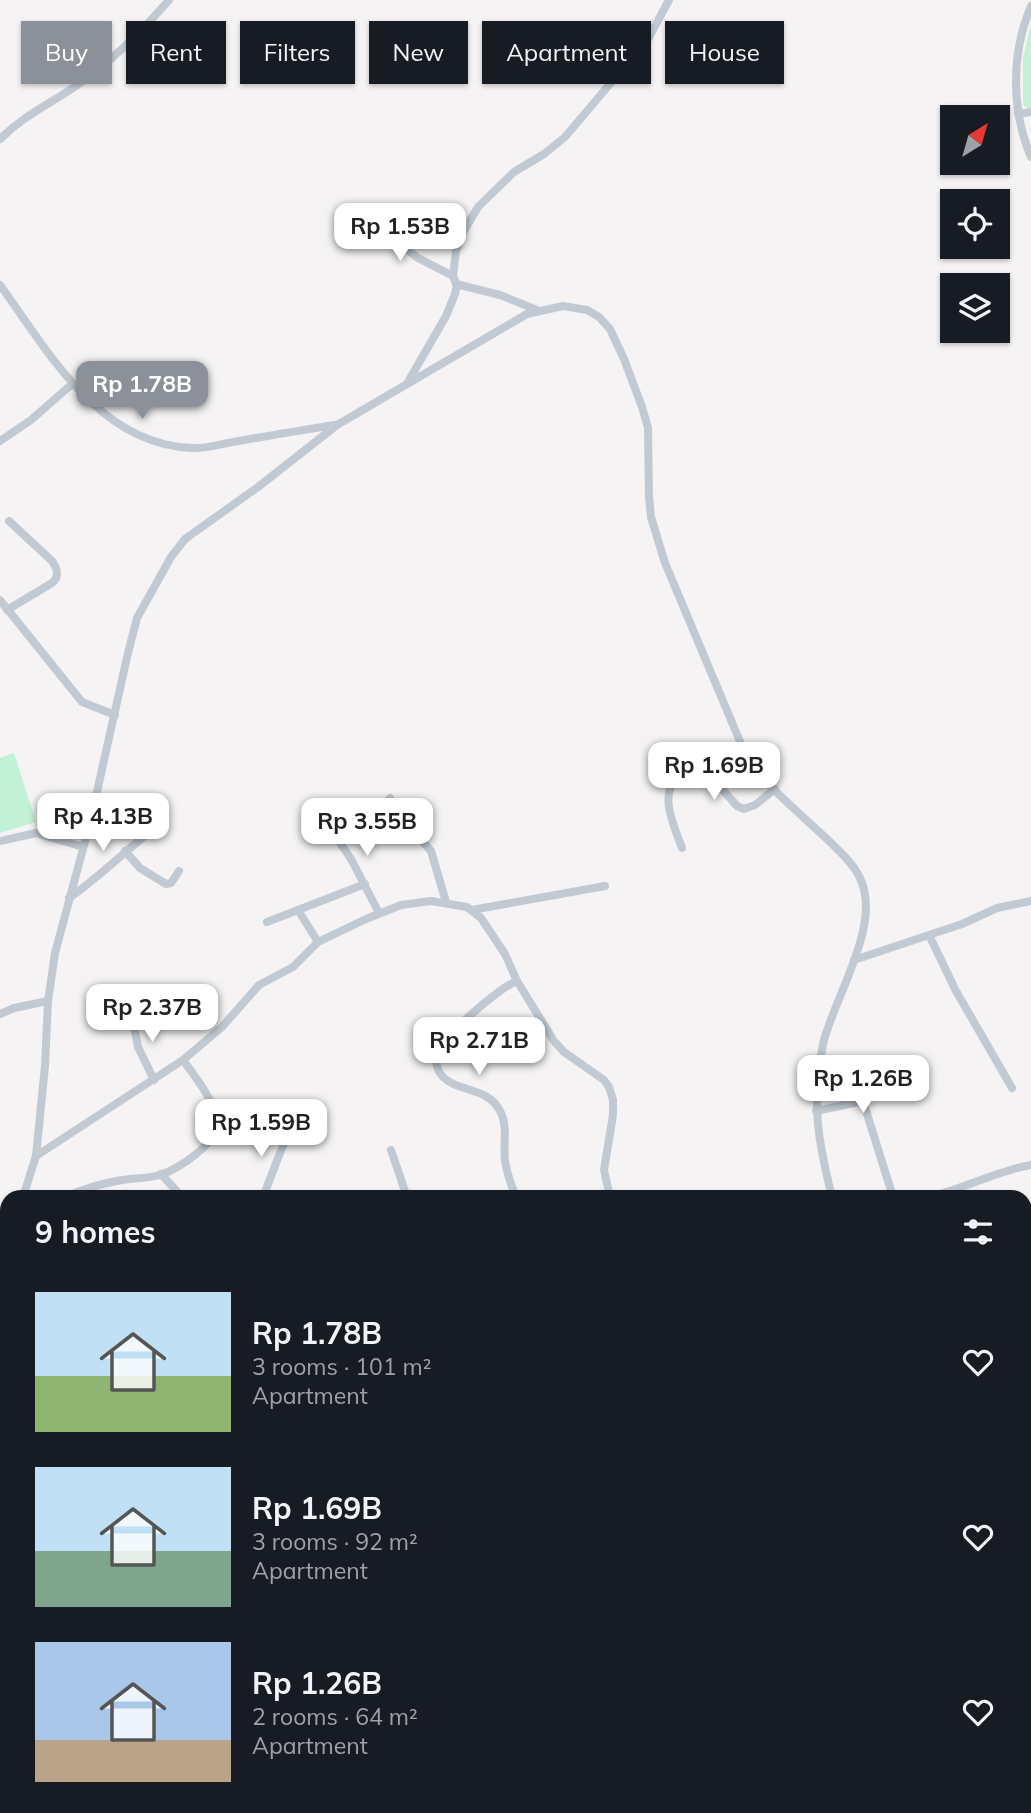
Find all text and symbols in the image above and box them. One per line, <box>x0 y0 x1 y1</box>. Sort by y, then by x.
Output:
chip: Buy <box>21 21 112 84</box>
chip: Rent <box>126 21 226 84</box>
chip: Filters <box>240 21 355 84</box>
chip: New <box>369 21 468 84</box>
chip: Apartment <box>482 21 651 84</box>
chip: House <box>665 21 784 84</box>
north arrow <box>940 105 1010 175</box>
map controls <box>940 105 1010 343</box>
button: locate <box>940 189 1010 259</box>
pin: Rp 1.53B <box>328 204 472 263</box>
text: Rp 1.53B <box>350 211 450 240</box>
button: layers <box>940 273 1010 343</box>
pin: Rp 1.78B <box>70 362 214 421</box>
text: Rp 1.78B <box>92 369 192 398</box>
pin: Rp 1.69B <box>642 742 786 802</box>
text: Rp 1.69B <box>664 750 764 779</box>
pin: Rp 4.13B <box>31 794 175 853</box>
pin: Rp 3.55B <box>295 798 439 858</box>
text: Rp 4.13B <box>53 801 153 830</box>
text: Rp 3.55B <box>317 806 417 835</box>
pin: Rp 2.37B <box>80 984 224 1044</box>
text: Rp 2.37B <box>102 992 202 1021</box>
pin: Rp 2.71B <box>407 1018 551 1077</box>
text: Rp 2.71B <box>429 1025 529 1054</box>
pin: Rp 1.26B <box>791 1056 935 1115</box>
text: Rp 1.26B <box>813 1063 913 1092</box>
pin: Rp 1.59B <box>189 1100 333 1159</box>
text: Rp 1.59B <box>211 1107 311 1136</box>
text: 9 homes <box>35 1213 156 1251</box>
icon: filters <box>959 1213 997 1251</box>
text: Rp 1.78B <box>252 1314 382 1352</box>
icon: home <box>91 1320 175 1404</box>
icon: heart <box>959 1343 997 1381</box>
text: 3 rooms · 101 m² <box>252 1352 432 1381</box>
text: Apartment <box>252 1381 368 1410</box>
text: Rp 1.69B <box>252 1489 382 1527</box>
icon: home <box>91 1495 175 1579</box>
icon: heart <box>959 1518 997 1556</box>
text: 3 rooms · 92 m² <box>252 1527 418 1556</box>
text: Apartment <box>252 1556 368 1585</box>
text: Rp 1.26B <box>252 1664 382 1702</box>
icon: home <box>91 1670 175 1754</box>
icon: heart <box>959 1693 997 1731</box>
text: 2 rooms · 64 m² <box>252 1702 418 1731</box>
text: Apartment <box>252 1731 368 1760</box>

